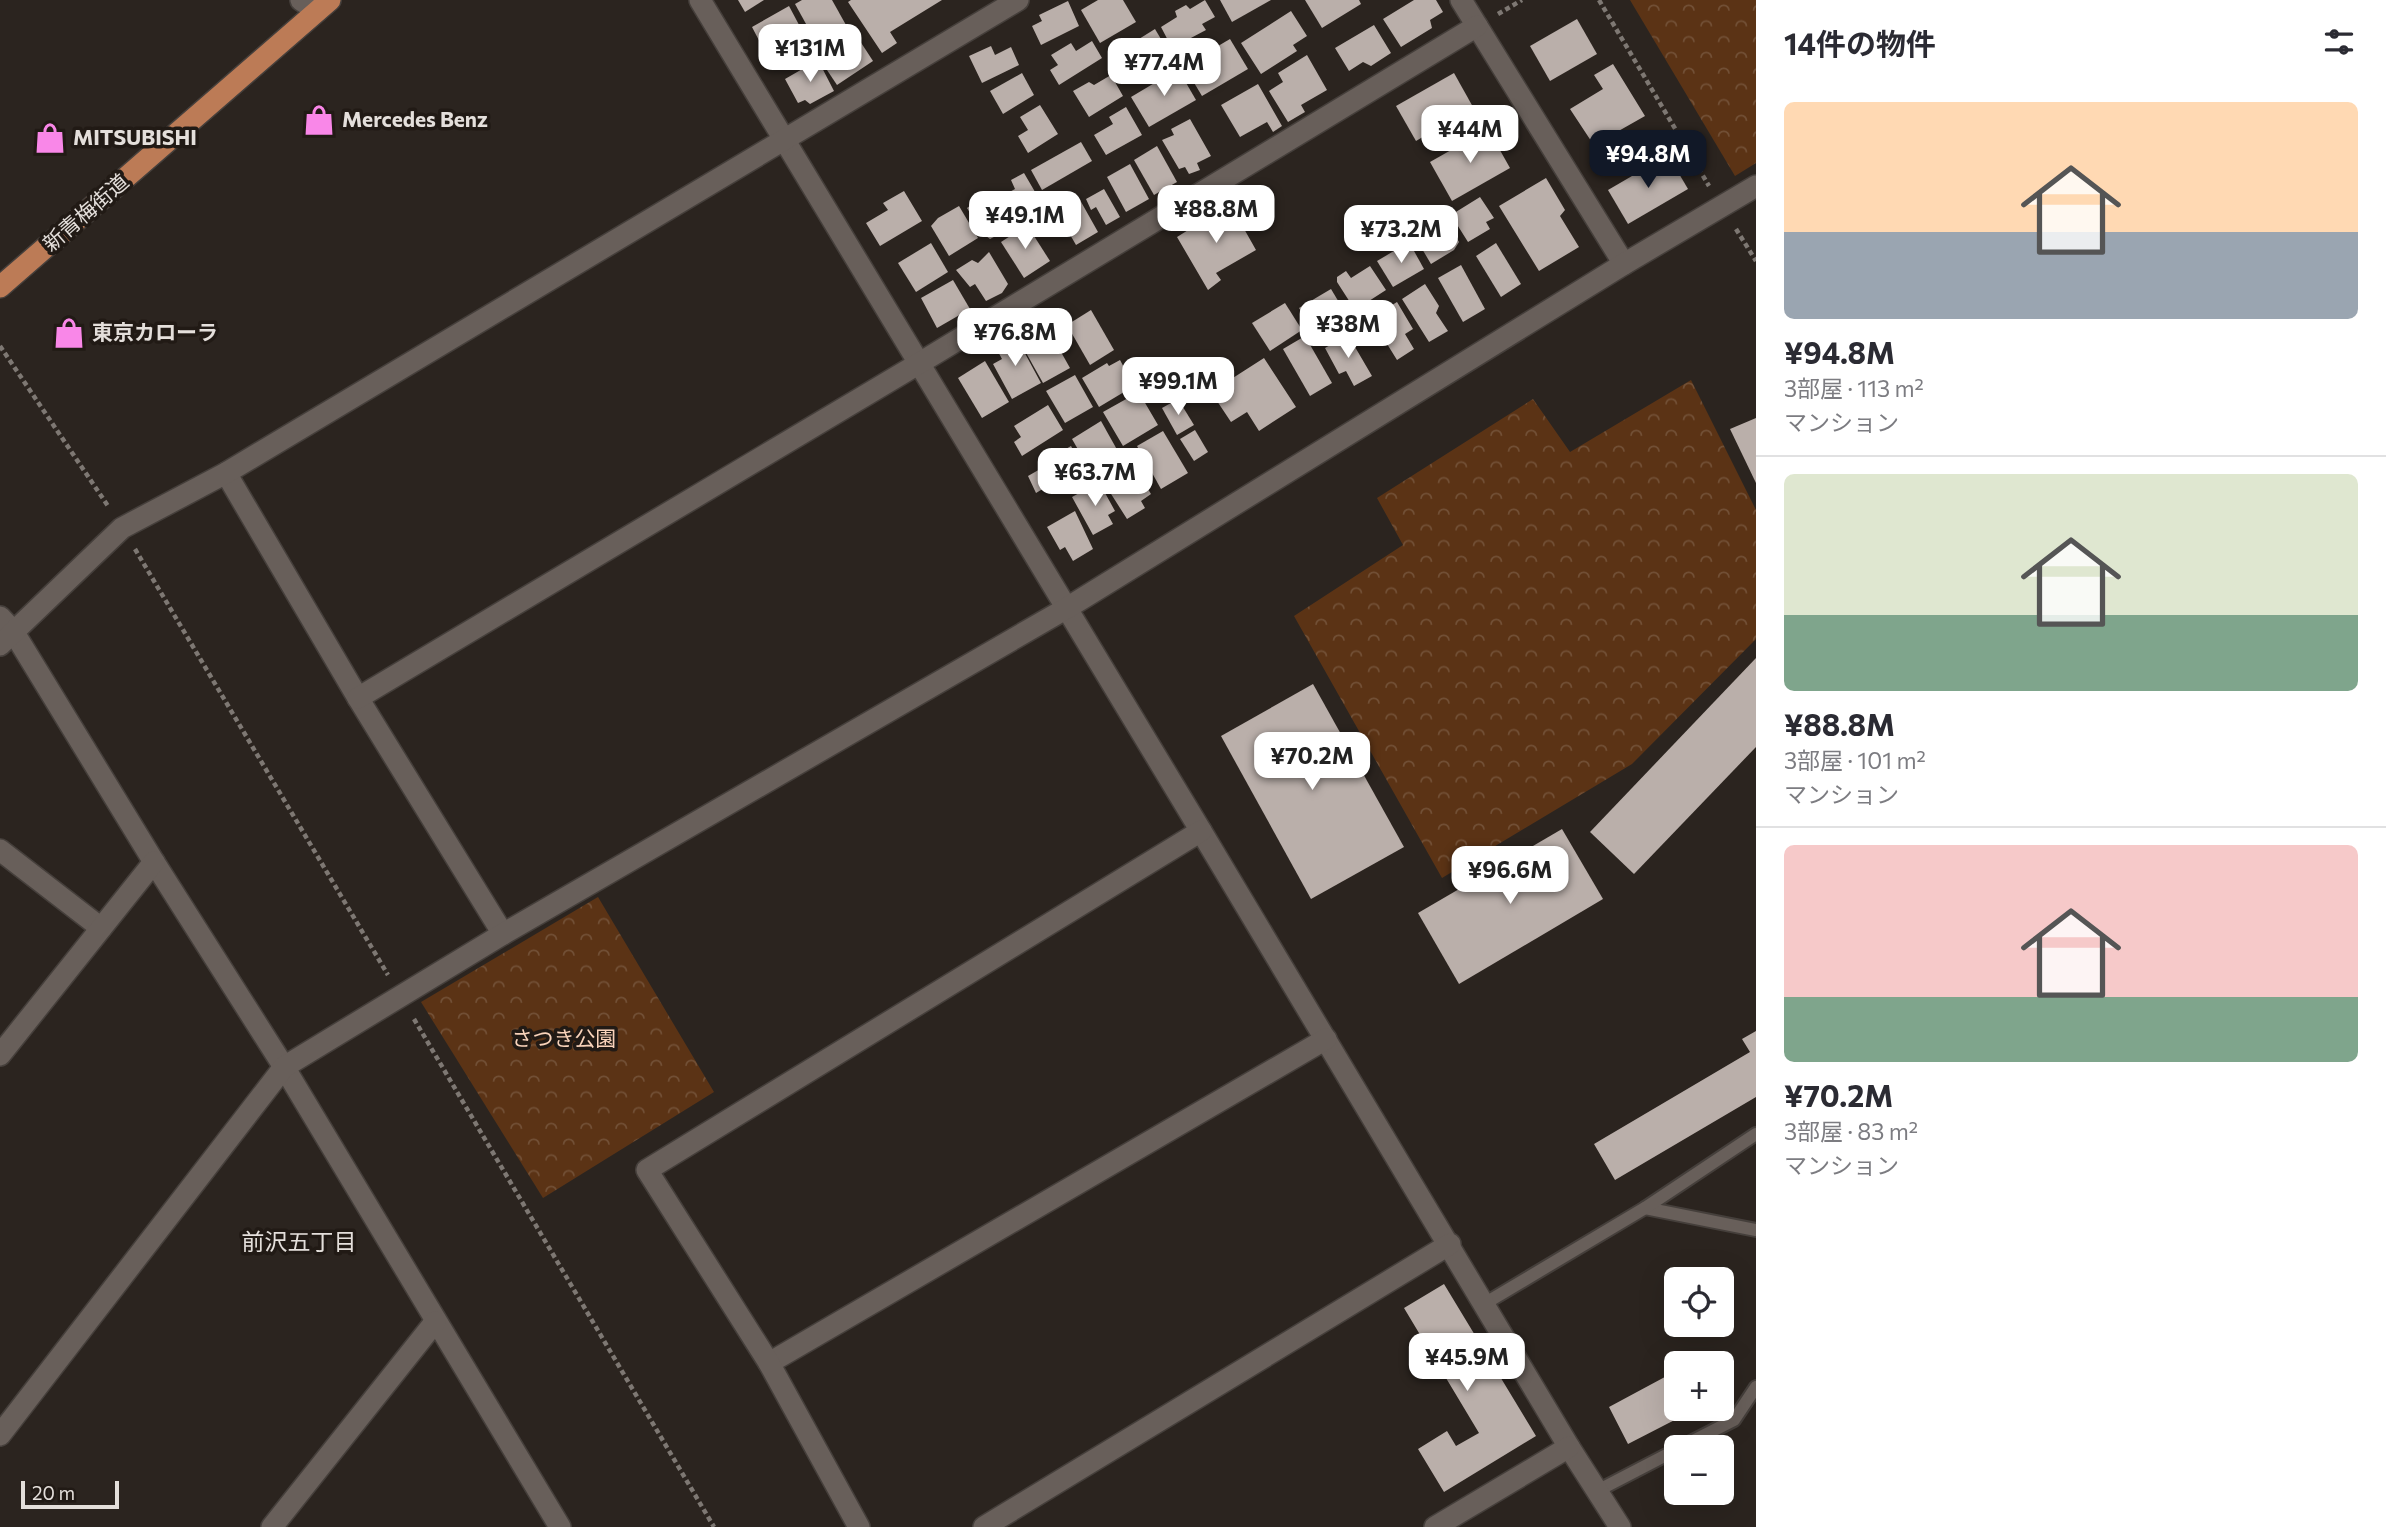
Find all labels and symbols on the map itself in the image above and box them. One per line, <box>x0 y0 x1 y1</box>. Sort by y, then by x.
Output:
pin: ¥131M <box>761 24 859 84</box>
pin: ¥77.4M <box>1107 38 1221 98</box>
shop icon: Mercedes Benz <box>302 103 336 137</box>
place label: Mercedes Benz <box>342 106 488 131</box>
pin: ¥44M <box>1429 106 1511 165</box>
shop icon: MITSUBISHI <box>33 121 67 155</box>
place label: MITSUBISHI <box>73 124 197 149</box>
pin: ¥94.8M <box>1591 130 1705 190</box>
street label: 新青梅街道 <box>37 168 133 256</box>
pin: ¥88.8M <box>1159 186 1273 245</box>
pin: ¥49.1M <box>968 191 1082 251</box>
pin: ¥73.2M <box>1344 205 1458 265</box>
pin: ¥38M <box>1307 300 1389 360</box>
pin: ¥76.8M <box>958 308 1072 368</box>
shop icon: 東京カローラ <box>52 316 86 350</box>
place label: 東京カローラ <box>92 319 218 344</box>
pin: ¥99.1M <box>1121 358 1235 417</box>
pin: ¥63.7M <box>1038 448 1152 508</box>
pin: ¥70.2M <box>1255 732 1369 792</box>
pin: ¥96.6M <box>1453 846 1567 906</box>
park label: さつき公園 <box>512 1025 617 1050</box>
district label: 前沢五丁目 <box>242 1227 357 1255</box>
pin: ¥45.9M <box>1410 1334 1524 1393</box>
scale bar <box>21 1478 119 1510</box>

